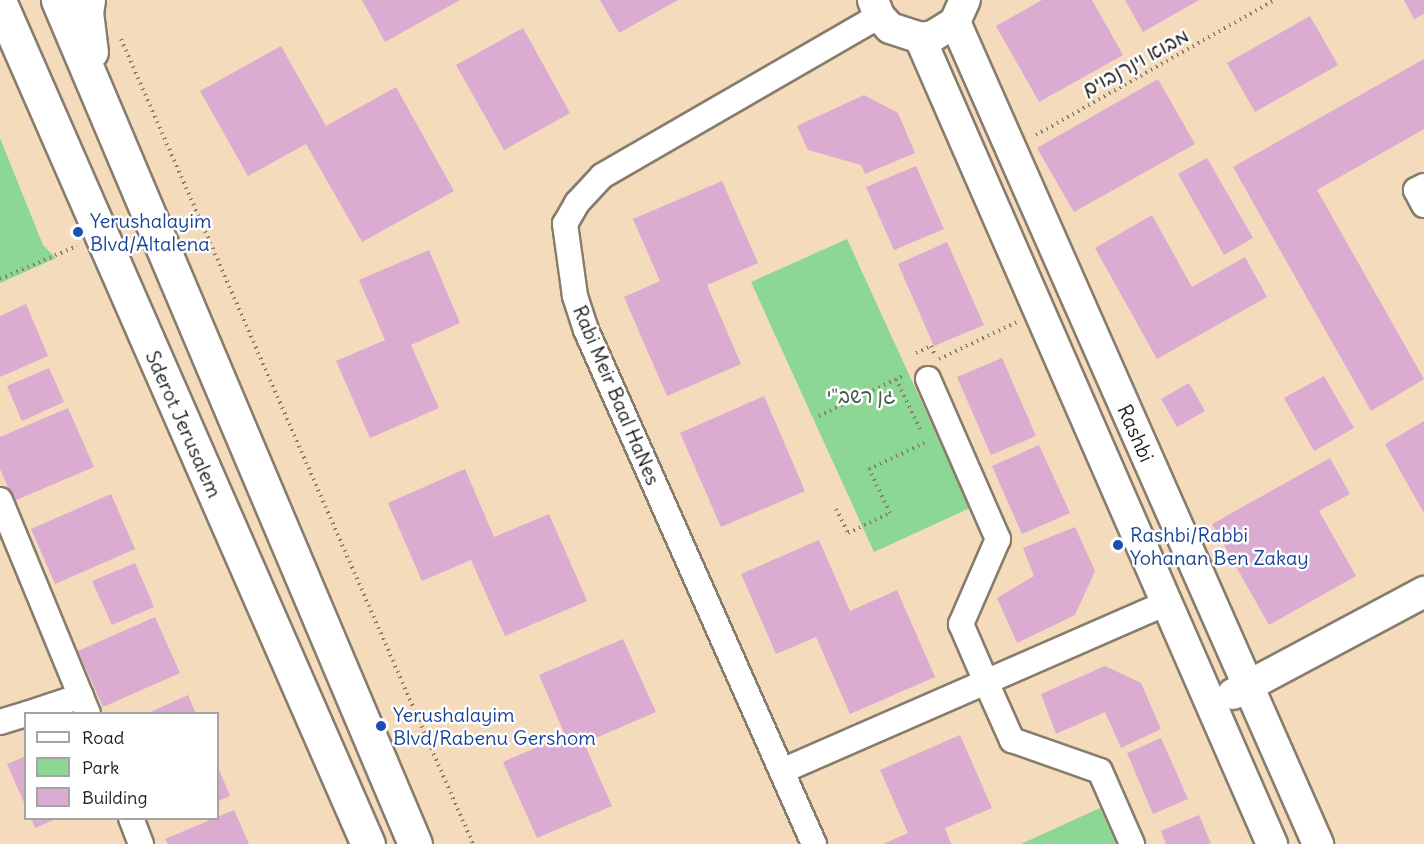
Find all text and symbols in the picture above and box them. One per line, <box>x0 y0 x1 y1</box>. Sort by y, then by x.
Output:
street label: מבוא וינרנבוים <box>1078 23 1192 101</box>
place label: Yerushalayim Blvd/Altalena <box>90 208 211 255</box>
marker: Yerushalayim Blvd/Altalena <box>71 225 85 239</box>
street label: Rabi Meir Baal HaNes <box>568 302 666 488</box>
street label: Sderot Jerusalem <box>141 347 227 501</box>
park label: גן רשב"י <box>827 383 895 407</box>
street label: Rashbi <box>1113 401 1159 465</box>
place label: Rashbi/Rabbi Yohanan Ben Zakay <box>1130 522 1309 569</box>
marker: Rashbi/Rabbi Yohanan Ben Zakay <box>1111 538 1125 552</box>
place label: Yerushalayim Blvd/Rabenu Gershom <box>393 702 596 749</box>
legend <box>24 712 219 820</box>
marker: Yerushalayim Blvd/Rabenu Gershom <box>374 719 388 733</box>
text: Road <box>82 726 124 749</box>
text: Park <box>82 756 119 779</box>
text: Building <box>82 786 147 809</box>

